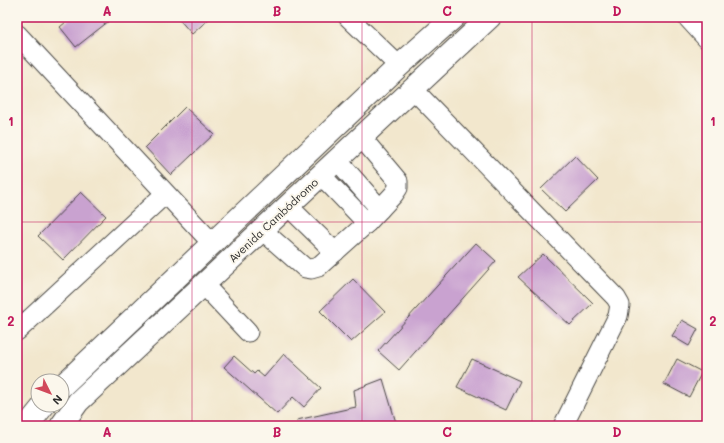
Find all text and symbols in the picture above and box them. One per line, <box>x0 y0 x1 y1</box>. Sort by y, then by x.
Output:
text: A <box>102 2 112 19</box>
text: B <box>273 2 282 19</box>
text: C <box>442 2 452 19</box>
text: D <box>612 2 622 19</box>
text: 1 <box>8 112 14 129</box>
text: 1 <box>710 112 716 129</box>
street label: Avenida Cambódromo <box>225 174 321 265</box>
text: 2 <box>7 312 15 329</box>
text: 2 <box>709 312 717 329</box>
north arrow <box>30 373 70 413</box>
text: N <box>49 392 66 408</box>
text: A <box>102 423 112 440</box>
text: B <box>273 423 282 440</box>
text: C <box>442 423 452 440</box>
text: D <box>612 423 622 440</box>

